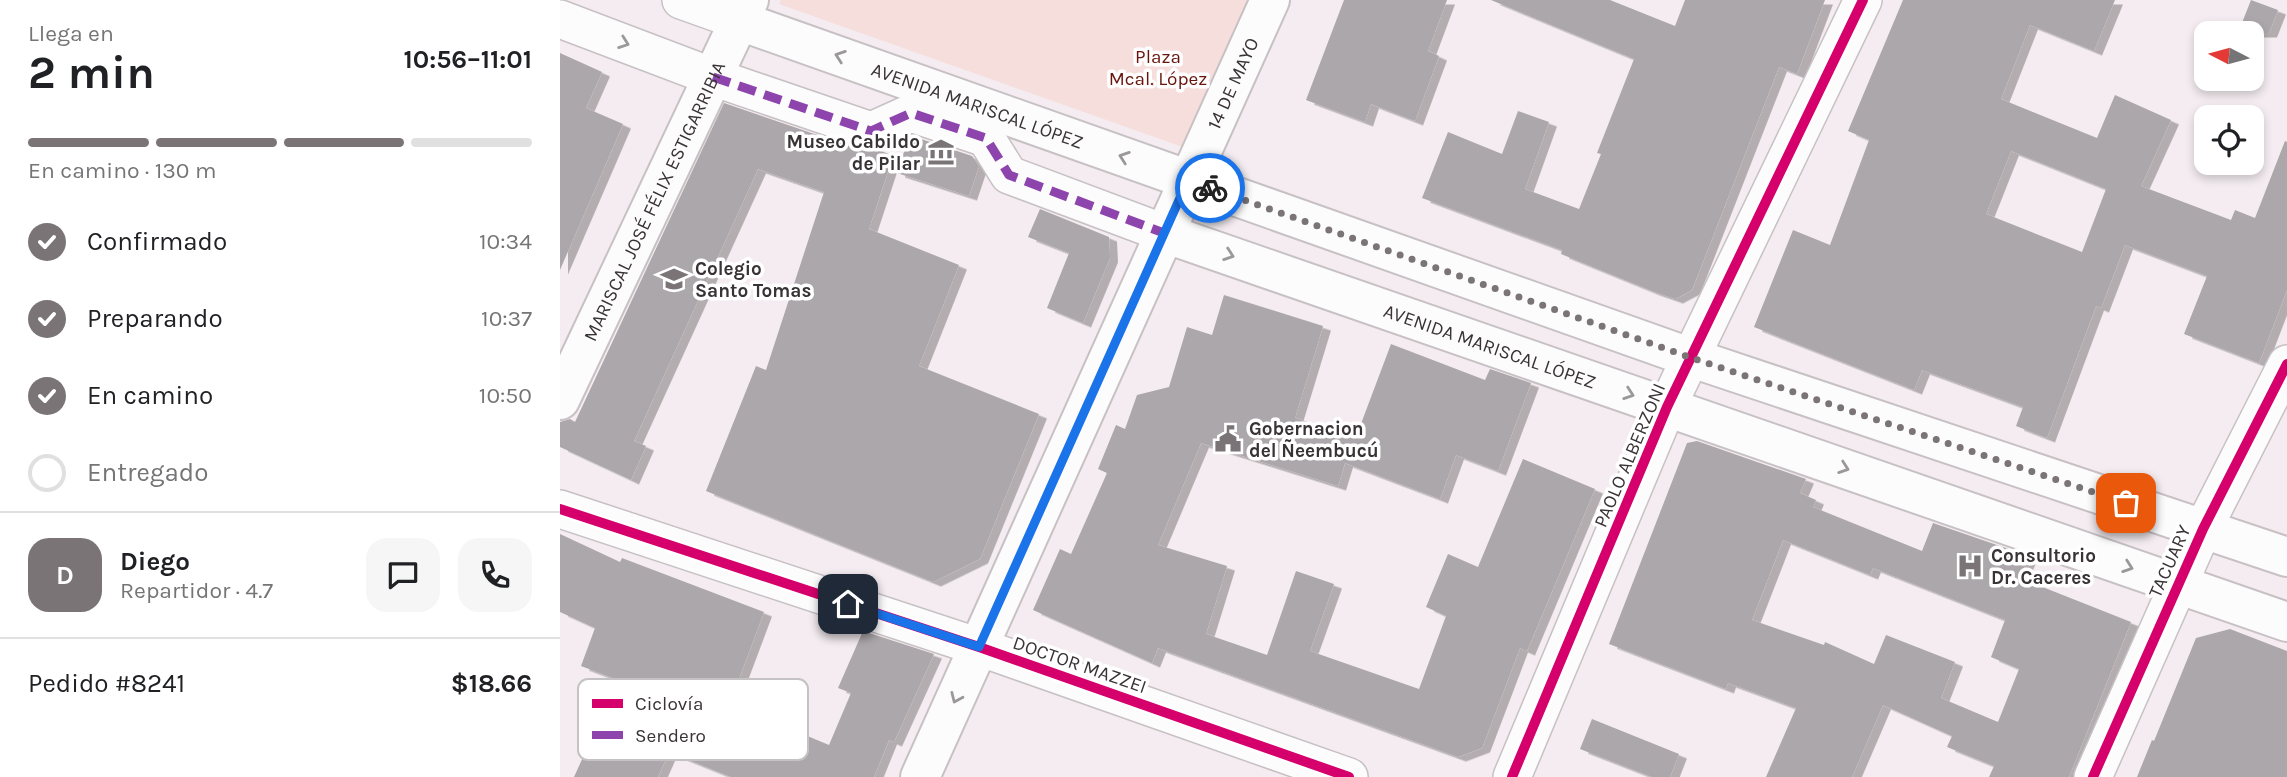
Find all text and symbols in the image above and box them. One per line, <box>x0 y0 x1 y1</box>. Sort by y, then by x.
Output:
text: Llega en <box>28 20 114 47</box>
north arrow <box>2194 21 2264 91</box>
map controls <box>2194 21 2264 175</box>
street label: 14 DE MAYO <box>1203 34 1264 133</box>
one-way arrow <box>617 35 629 49</box>
text: 10:56–11:01 <box>403 44 532 75</box>
text: 2 min <box>28 46 155 100</box>
park label: Plaza Mcal. López <box>1109 46 1207 90</box>
one-way arrow <box>834 51 846 65</box>
street label: MARISCAL JOSÉ FÉLIX ESTIGARRIBIA <box>579 58 730 345</box>
street label: AVENIDA MARISCAL LÓPEZ <box>868 58 1086 154</box>
button: locate <box>2194 105 2264 175</box>
place label: Museo Cabildo de Pilar <box>787 131 921 175</box>
museum icon: Museo Cabildo de Pilar <box>926 137 956 167</box>
one-way arrow <box>1118 151 1130 165</box>
courier <box>1175 153 1245 223</box>
text: En camino · 130 m <box>28 157 216 184</box>
icon: bike <box>1191 169 1229 207</box>
icon: check <box>28 223 66 261</box>
text: Confirmado <box>87 226 227 257</box>
text: 10:34 <box>479 228 532 255</box>
one-way arrow <box>1222 247 1234 261</box>
place label: Colegio Santo Tomas <box>695 258 811 302</box>
school or university icon: Colegio Santo Tomas <box>659 264 689 294</box>
icon: check <box>28 300 66 338</box>
street label: AVENIDA MARISCAL LÓPEZ <box>1381 300 1599 394</box>
text: Preparando <box>87 303 223 334</box>
text: 10:37 <box>481 305 532 332</box>
icon: check <box>28 377 66 415</box>
text: En camino <box>87 380 213 411</box>
street label: PAOLO ALBERZONI <box>1590 380 1670 531</box>
text: 10:50 <box>479 382 532 409</box>
one-way arrow <box>1622 386 1635 400</box>
place label: Gobernacion del Ñeembucú <box>1249 418 1379 462</box>
public building icon: Gobernacion del Ñeembucú <box>1213 424 1243 454</box>
text: Entregado <box>87 457 208 488</box>
one-way arrow <box>1837 460 1850 474</box>
pin <box>2096 473 2156 533</box>
icon: bag <box>2107 484 2145 522</box>
street label: TACUARY <box>2144 521 2196 601</box>
button: chat <box>366 538 440 612</box>
button: phone <box>458 538 532 612</box>
place label: Consultorio Dr. Caceres <box>1991 545 2096 589</box>
text: Diego <box>120 546 190 577</box>
hospital icon: Consultorio Dr. Caceres <box>1955 551 1985 581</box>
one-way arrow <box>2122 559 2134 573</box>
text: D <box>56 560 74 591</box>
pin <box>818 574 878 634</box>
text: Repartidor · 4.7 <box>120 577 273 604</box>
icon: home <box>829 585 867 623</box>
street label: DOCTOR MAZZEI <box>1010 632 1149 698</box>
text: Pedido #8241 <box>28 668 185 699</box>
text: $18.66 <box>451 668 532 699</box>
legend <box>578 679 808 760</box>
one-way arrow <box>950 690 964 703</box>
text: Ciclovía <box>635 693 704 715</box>
text: Sendero <box>635 725 706 747</box>

